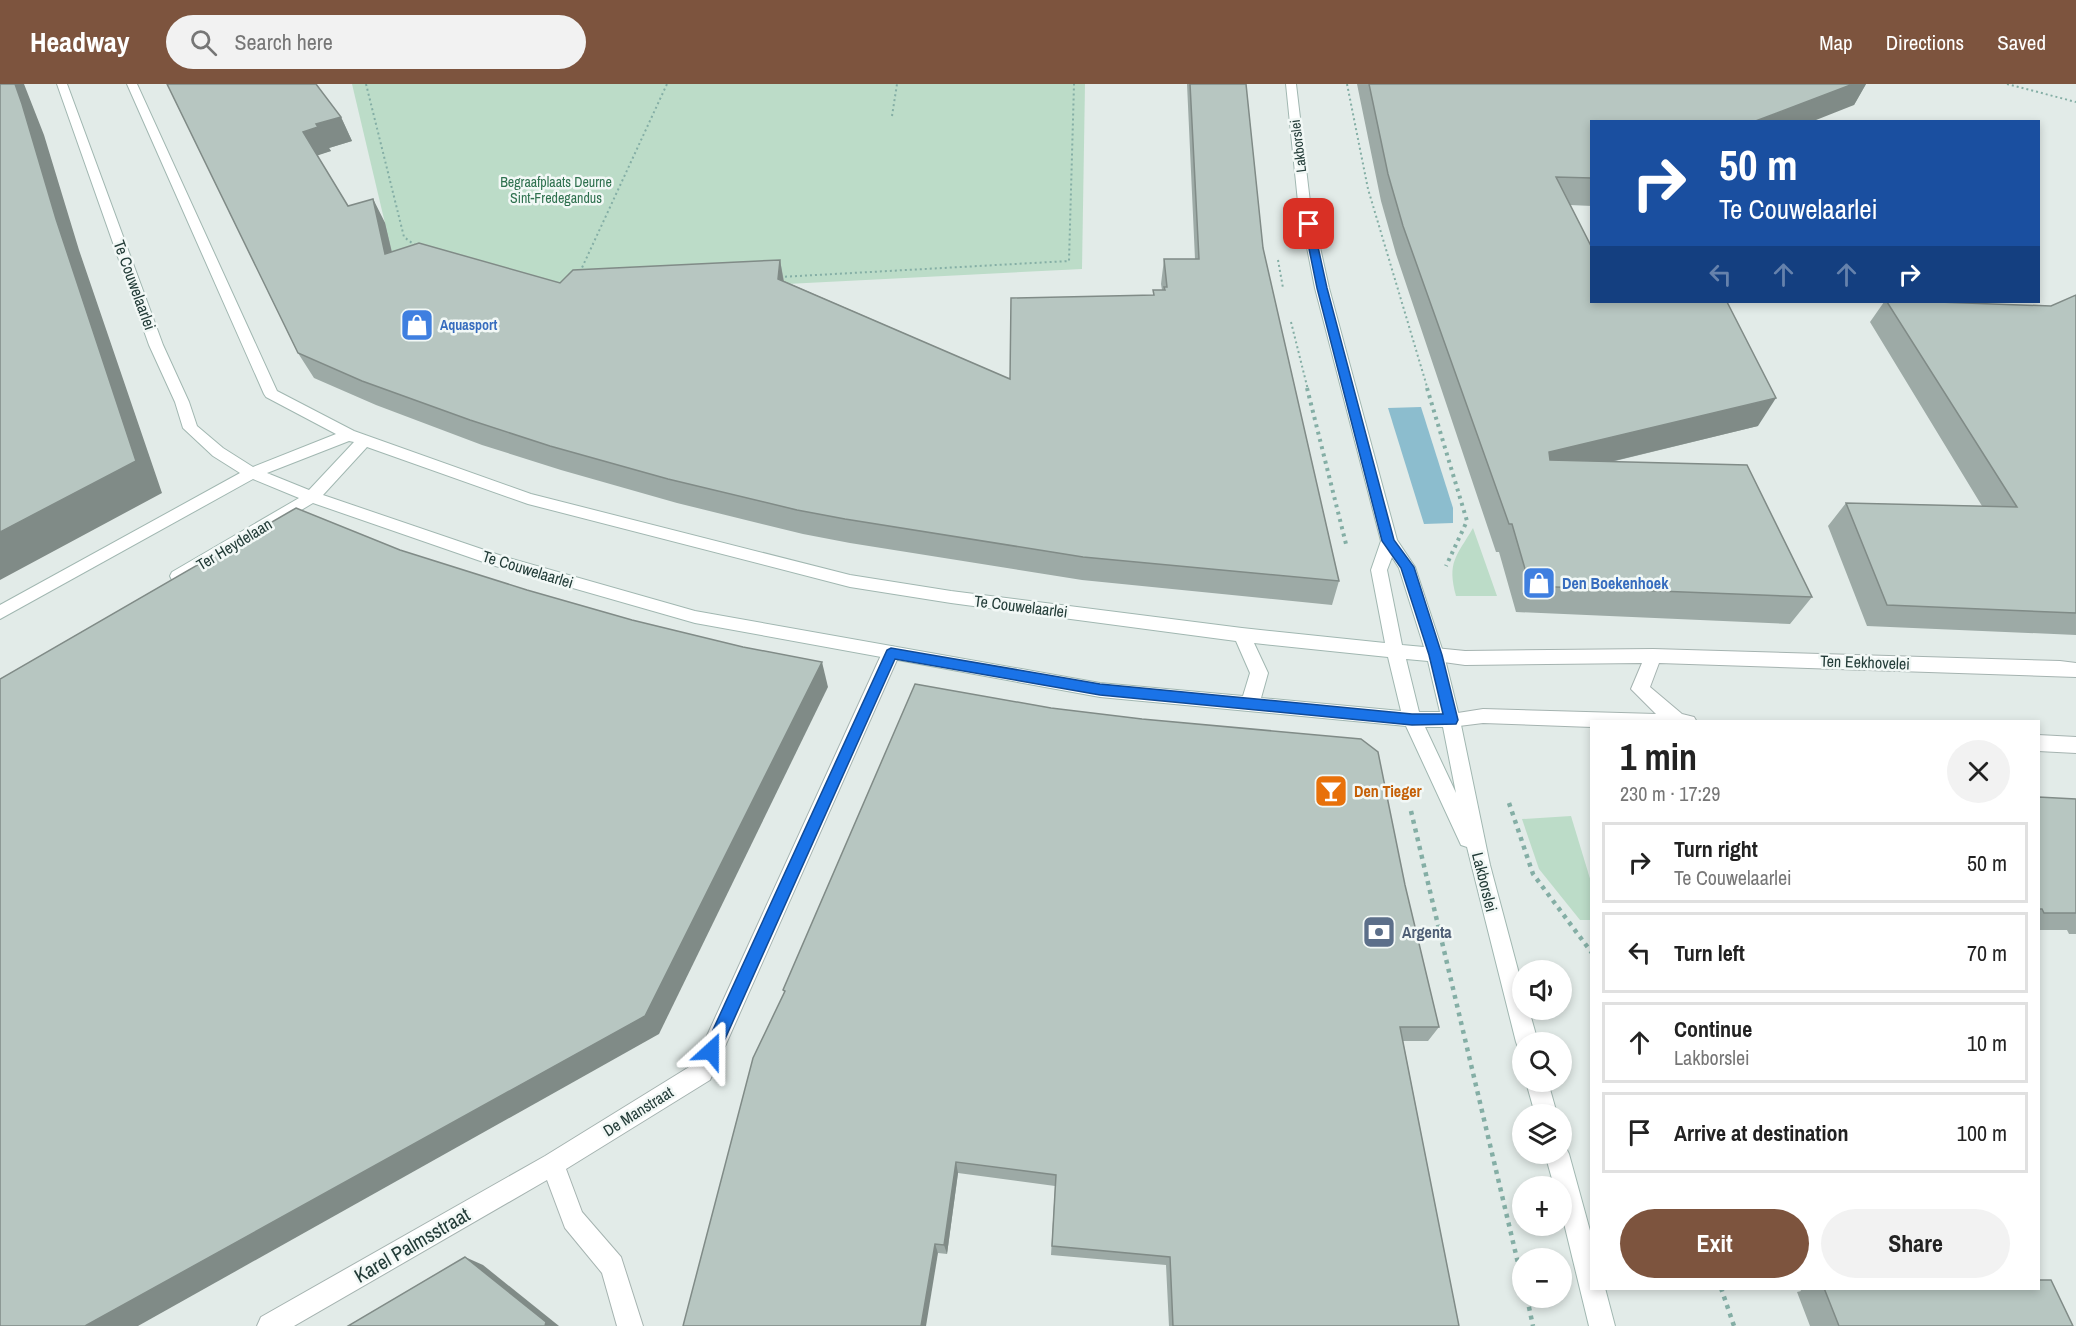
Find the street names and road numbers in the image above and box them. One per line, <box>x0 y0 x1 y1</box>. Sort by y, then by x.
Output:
street label: Lakborslei <box>1286 119 1310 173</box>
street label: Te Couwelaarlei <box>109 237 161 333</box>
street label: Ter Heydelaan <box>192 513 276 575</box>
street label: Te Couwelaarlei <box>480 545 576 593</box>
street label: Te Couwelaarlei <box>973 589 1069 623</box>
street label: Ten Eekhovelei <box>1820 649 1910 675</box>
street label: Lakborslei <box>1467 850 1503 914</box>
street label: De Manstraat <box>599 1081 678 1141</box>
street label: Karel Palmsstraat <box>349 1200 475 1289</box>

